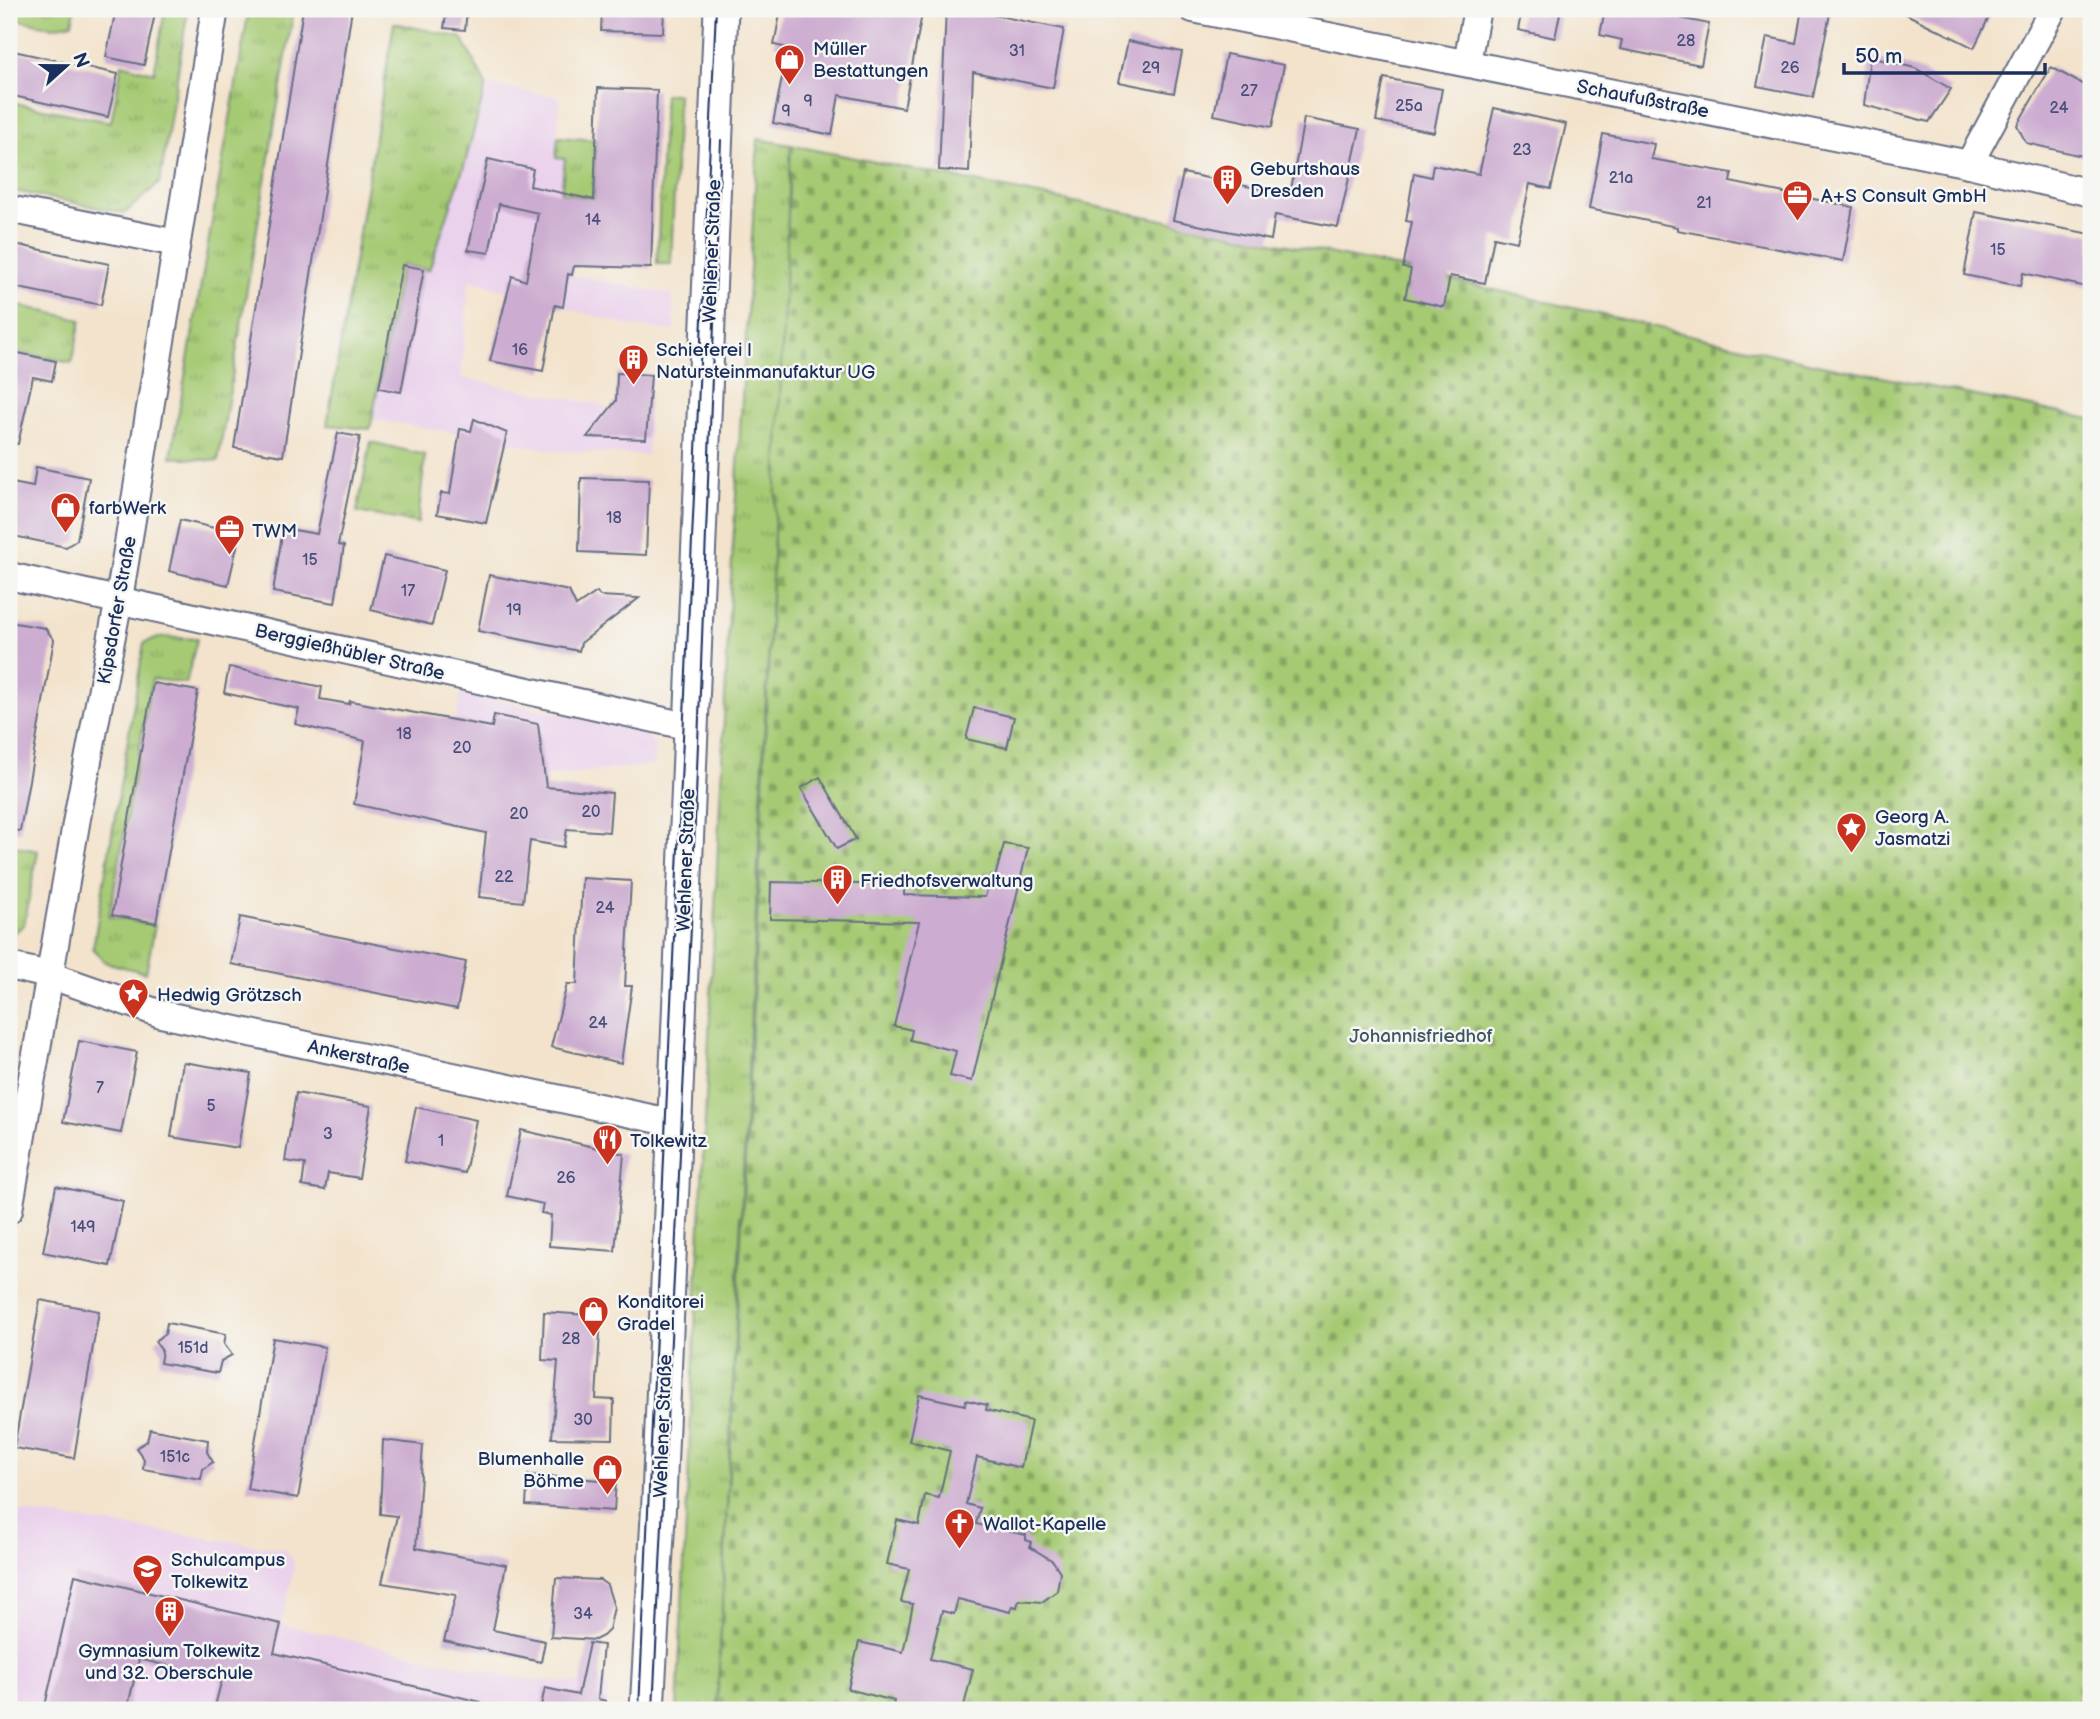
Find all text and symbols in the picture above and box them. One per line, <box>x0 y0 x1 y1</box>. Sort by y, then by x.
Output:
north arrow <box>32 32 102 102</box>
house number: 28 <box>1677 32 1695 51</box>
scale bar <box>1844 32 2046 76</box>
place label: Müller Bestattungen <box>813 38 929 83</box>
shop icon: Müller Bestattungen <box>773 42 807 86</box>
house number: 31 <box>1009 42 1025 61</box>
text: 50 m <box>1855 44 1902 69</box>
text: N <box>67 50 94 71</box>
house number: 29 <box>1142 59 1160 78</box>
house number: 26 <box>1780 59 1800 78</box>
street label: Schaufußstraße <box>1574 75 1711 124</box>
house number: 27 <box>1240 82 1258 101</box>
house number: 9 <box>803 92 813 111</box>
house number: 25a <box>1395 97 1423 116</box>
house number: 24 <box>2050 99 2069 118</box>
house number: 9 <box>781 102 791 121</box>
house number: 23 <box>1513 141 1532 160</box>
place label: Geburtshaus Dresden <box>1250 158 1360 203</box>
building icon: Geburtshaus Dresden <box>1210 162 1244 206</box>
house number: 21a <box>1609 169 1633 188</box>
office icon: A+S Consult GmbH <box>1781 178 1815 222</box>
street label: Wehlener Straße <box>699 179 726 323</box>
place label: A+S Consult GmbH <box>1821 185 1987 208</box>
house number: 21 <box>1696 194 1712 213</box>
house number: 14 <box>585 211 601 230</box>
house number: 15 <box>1990 241 2006 260</box>
place label: Schieferei | Natursteinmanufaktur UG <box>656 339 875 384</box>
house number: 16 <box>512 341 528 360</box>
building icon: Schieferei | Natursteinmanufaktur UG <box>616 343 650 387</box>
shop icon: farbWerk <box>49 490 83 534</box>
place label: farbWerk <box>89 497 167 520</box>
house number: 18 <box>606 509 622 528</box>
office icon: TWM <box>212 513 246 557</box>
place label: TWM <box>252 520 297 543</box>
street label: Kipsdorfer Straße <box>93 534 142 686</box>
house number: 15 <box>302 551 318 570</box>
house number: 17 <box>401 582 415 601</box>
house number: 19 <box>506 601 522 620</box>
street label: Berggießhübler Straße <box>252 619 447 686</box>
house number: 18 <box>396 725 412 744</box>
house number: 20 <box>453 739 471 758</box>
street label: Wehlener Straße <box>673 788 700 932</box>
house number: 20 <box>582 803 600 822</box>
house number: 20 <box>510 805 528 824</box>
place label: Georg A. Jasmatzi <box>1875 806 1951 851</box>
place icon: Georg A. Jasmatzi <box>1835 810 1869 854</box>
building icon: Friedhofsverwaltung <box>820 863 854 907</box>
house number: 22 <box>495 868 514 887</box>
place label: Friedhofsverwaltung <box>860 870 1033 893</box>
house number: 24 <box>596 899 615 918</box>
place icon: Hedwig Grötzsch <box>117 977 151 1021</box>
place label: Hedwig Grötzsch <box>157 984 302 1007</box>
house number: 24 <box>589 1014 608 1033</box>
park label: Johannisfriedhof <box>1349 1025 1493 1048</box>
street label: Ankerstraße <box>306 1035 412 1080</box>
house number: 7 <box>96 1079 104 1098</box>
house number: 5 <box>206 1097 216 1116</box>
restaurant icon: Tolkewitz <box>590 1123 624 1167</box>
house number: 3 <box>323 1125 333 1144</box>
place label: Tolkewitz <box>630 1130 708 1153</box>
house number: 1 <box>438 1132 444 1151</box>
house number: 26 <box>556 1169 576 1188</box>
house number: 149 <box>70 1218 96 1237</box>
place label: Konditorei Gradel <box>617 1291 704 1336</box>
shop icon: Konditorei Gradel <box>577 1295 611 1339</box>
house number: 28 <box>562 1330 580 1349</box>
house number: 151d <box>178 1339 208 1358</box>
street label: Wehlener Straße <box>650 1354 677 1498</box>
house number: 30 <box>573 1411 593 1430</box>
house number: 151c <box>160 1448 190 1467</box>
place label: Blumenhalle Böhme <box>478 1448 584 1493</box>
shop icon: Blumenhalle Böhme <box>590 1452 624 1496</box>
church icon: Wallot-Kapelle <box>943 1506 977 1550</box>
place label: Wallot-Kapelle <box>983 1513 1106 1536</box>
place label: Schulcampus Tolkewitz <box>171 1549 285 1594</box>
school or university icon: Schulcampus Tolkewitz <box>131 1553 165 1597</box>
building icon: Gymnasium Tolkewitz und 32. Oberschule <box>152 1594 186 1638</box>
house number: 34 <box>573 1605 593 1624</box>
place label: Gymnasium Tolkewitz und 32. Oberschule <box>78 1640 261 1685</box>

